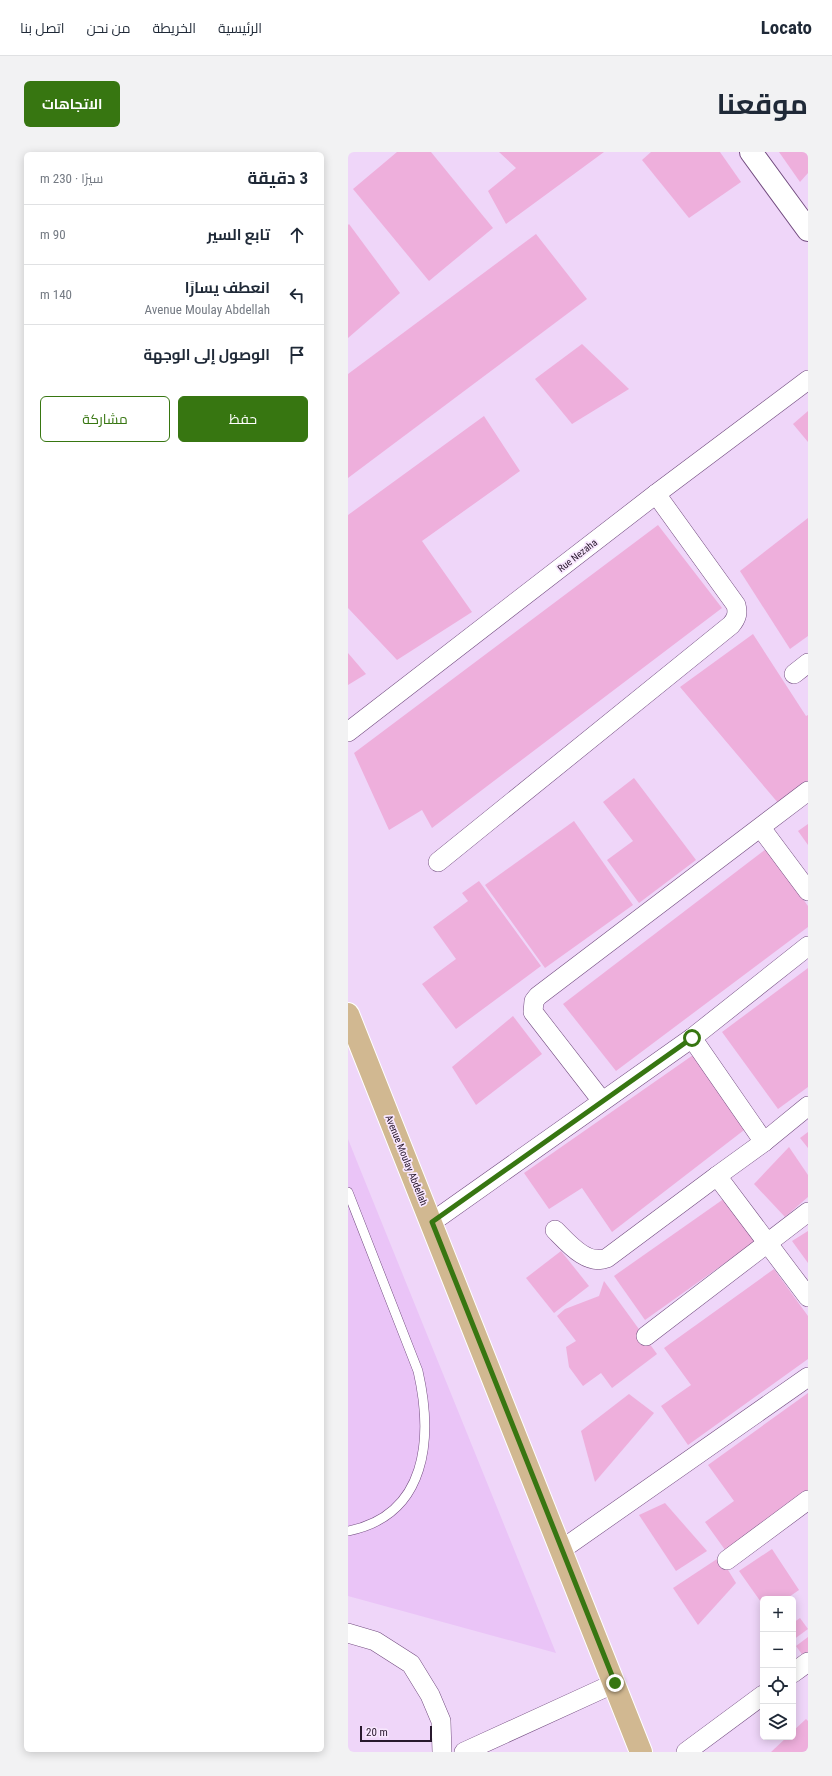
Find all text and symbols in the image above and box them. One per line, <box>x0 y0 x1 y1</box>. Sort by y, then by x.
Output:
text: Locato <box>761 16 812 39</box>
text: اتصل بنا <box>20 20 64 36</box>
text: من نحن <box>86 20 130 36</box>
text: الخريطة <box>152 20 196 36</box>
text: الرئيسية <box>218 20 262 36</box>
button: الاتجاهات <box>24 81 120 127</box>
text: موقعنا <box>717 88 808 121</box>
text: 3 دقيقة <box>247 168 308 188</box>
text: سيرًا · 230 m <box>40 171 103 186</box>
icon: ahead <box>286 224 308 246</box>
text: تابع السير <box>207 226 270 244</box>
text: 90 m <box>40 227 66 242</box>
text: انعطف يسارًا <box>185 279 270 297</box>
icon: left <box>286 284 308 306</box>
text: 140 m <box>40 287 72 302</box>
text: Avenue Moulay Abdellah <box>145 302 270 317</box>
icon: arrive <box>286 344 308 366</box>
text: الوصول إلى الوجهة <box>144 346 270 364</box>
button: مشاركة <box>40 396 170 442</box>
button: حفظ <box>178 396 308 442</box>
street label: Rue Nezaha <box>555 537 599 574</box>
route start <box>683 1029 701 1047</box>
street label: Avenue Moulay Abdellah <box>383 1113 430 1207</box>
map controls <box>760 1596 796 1740</box>
button: + <box>760 1596 796 1632</box>
button: − <box>760 1632 796 1668</box>
button: locate <box>760 1668 796 1704</box>
route end <box>606 1674 624 1692</box>
button: layers <box>760 1704 796 1740</box>
scale bar <box>360 1724 432 1743</box>
text: 20 m <box>366 1726 388 1739</box>

